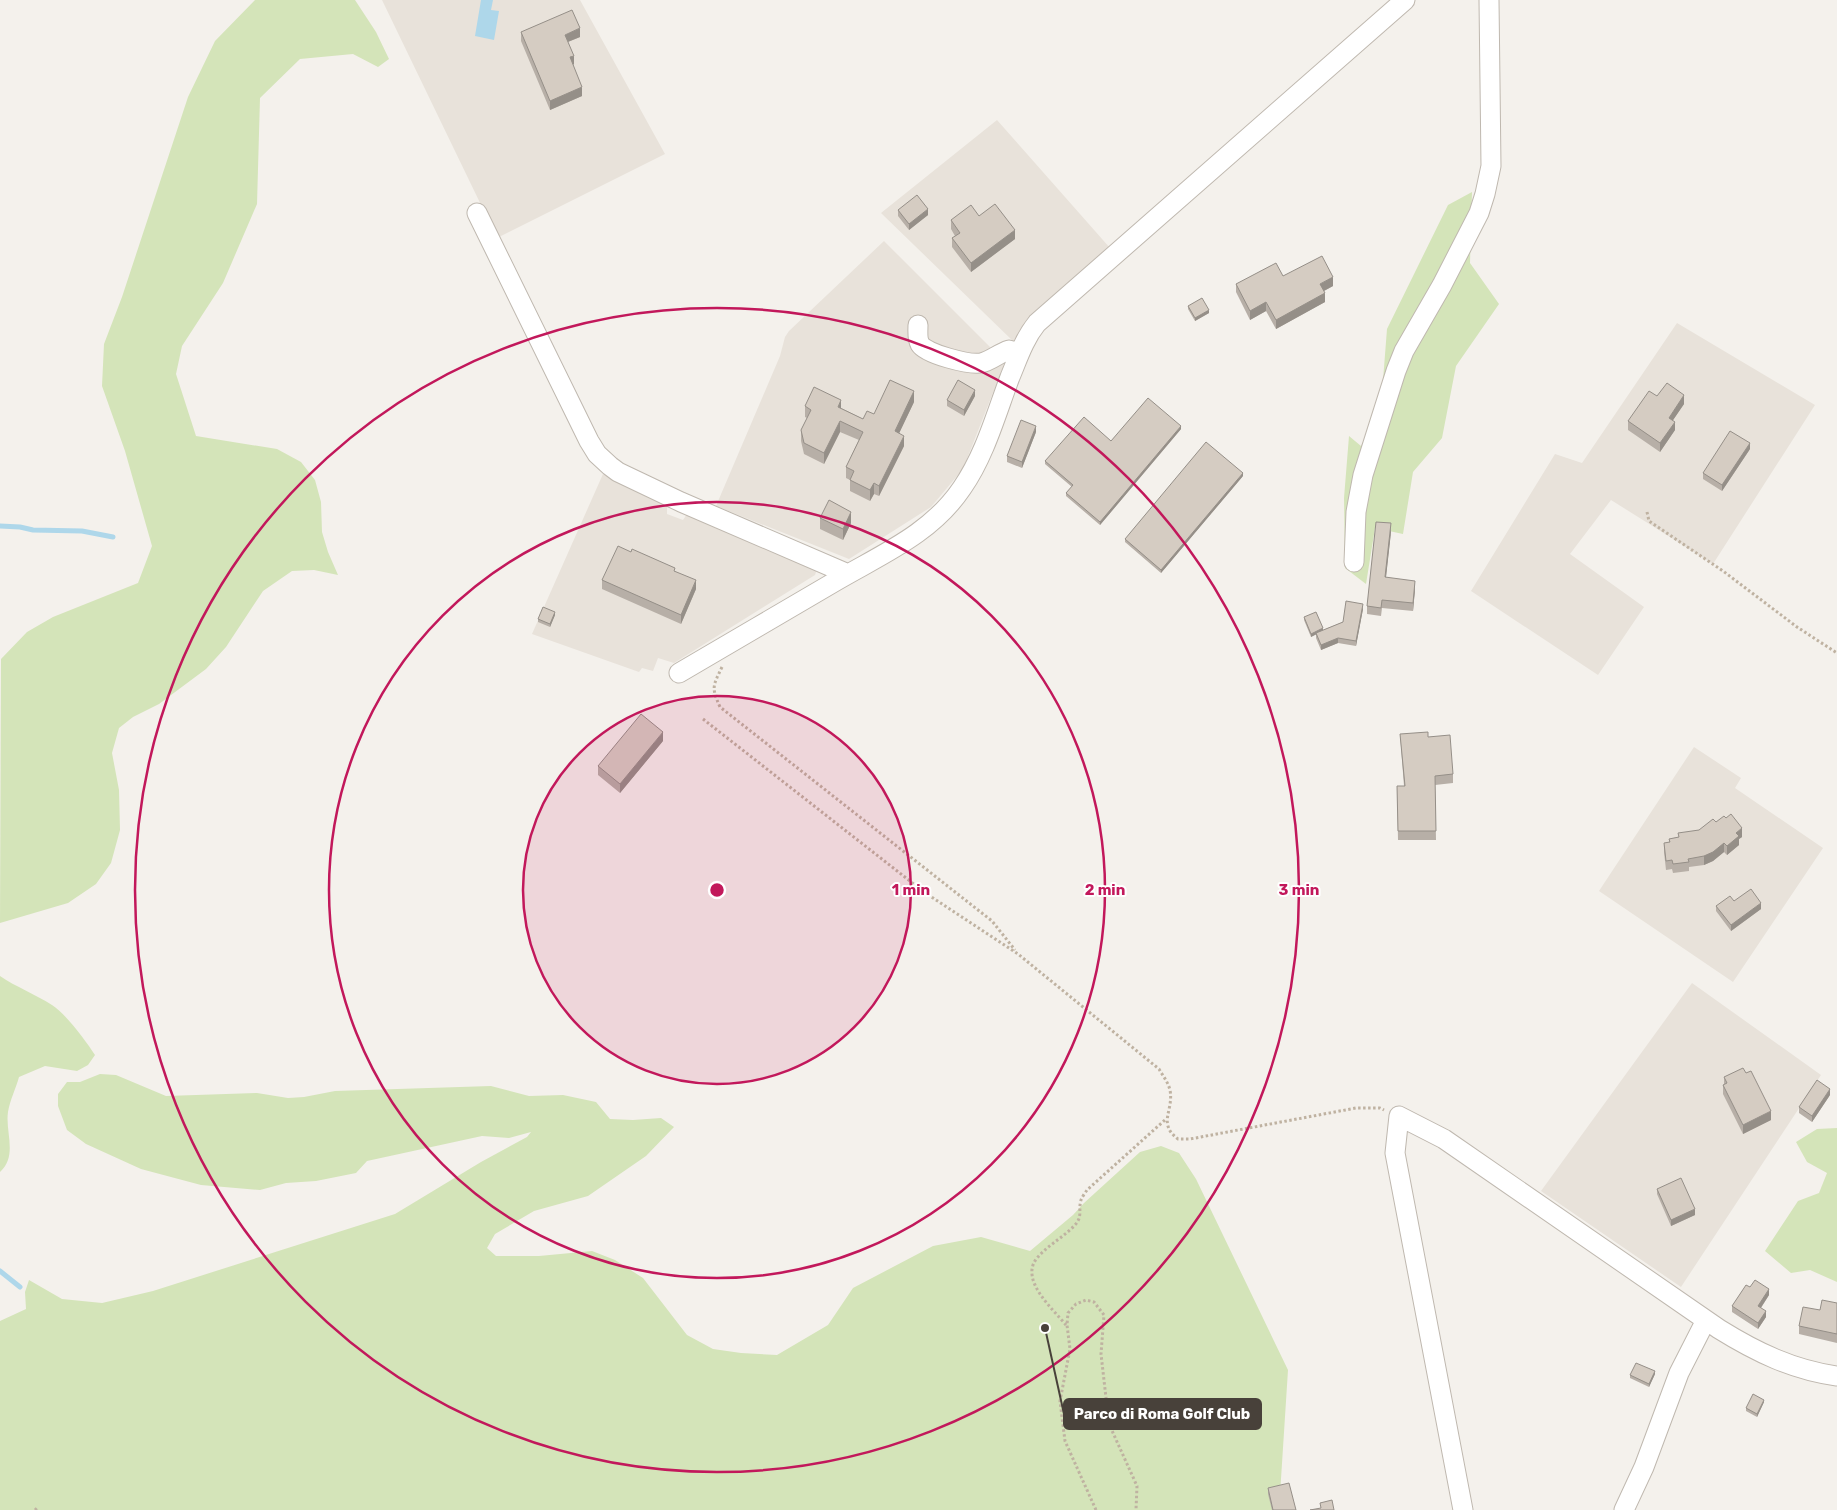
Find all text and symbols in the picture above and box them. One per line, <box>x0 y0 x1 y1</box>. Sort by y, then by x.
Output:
centre of rings <box>708 881 726 899</box>
text: 1 min <box>892 881 930 899</box>
text: 2 min <box>1085 881 1125 899</box>
text: 3 min <box>1279 881 1319 899</box>
callout: Parco di Roma Golf Club <box>1064 1399 1261 1429</box>
text: Parco di Roma Golf Club <box>1074 1405 1250 1423</box>

